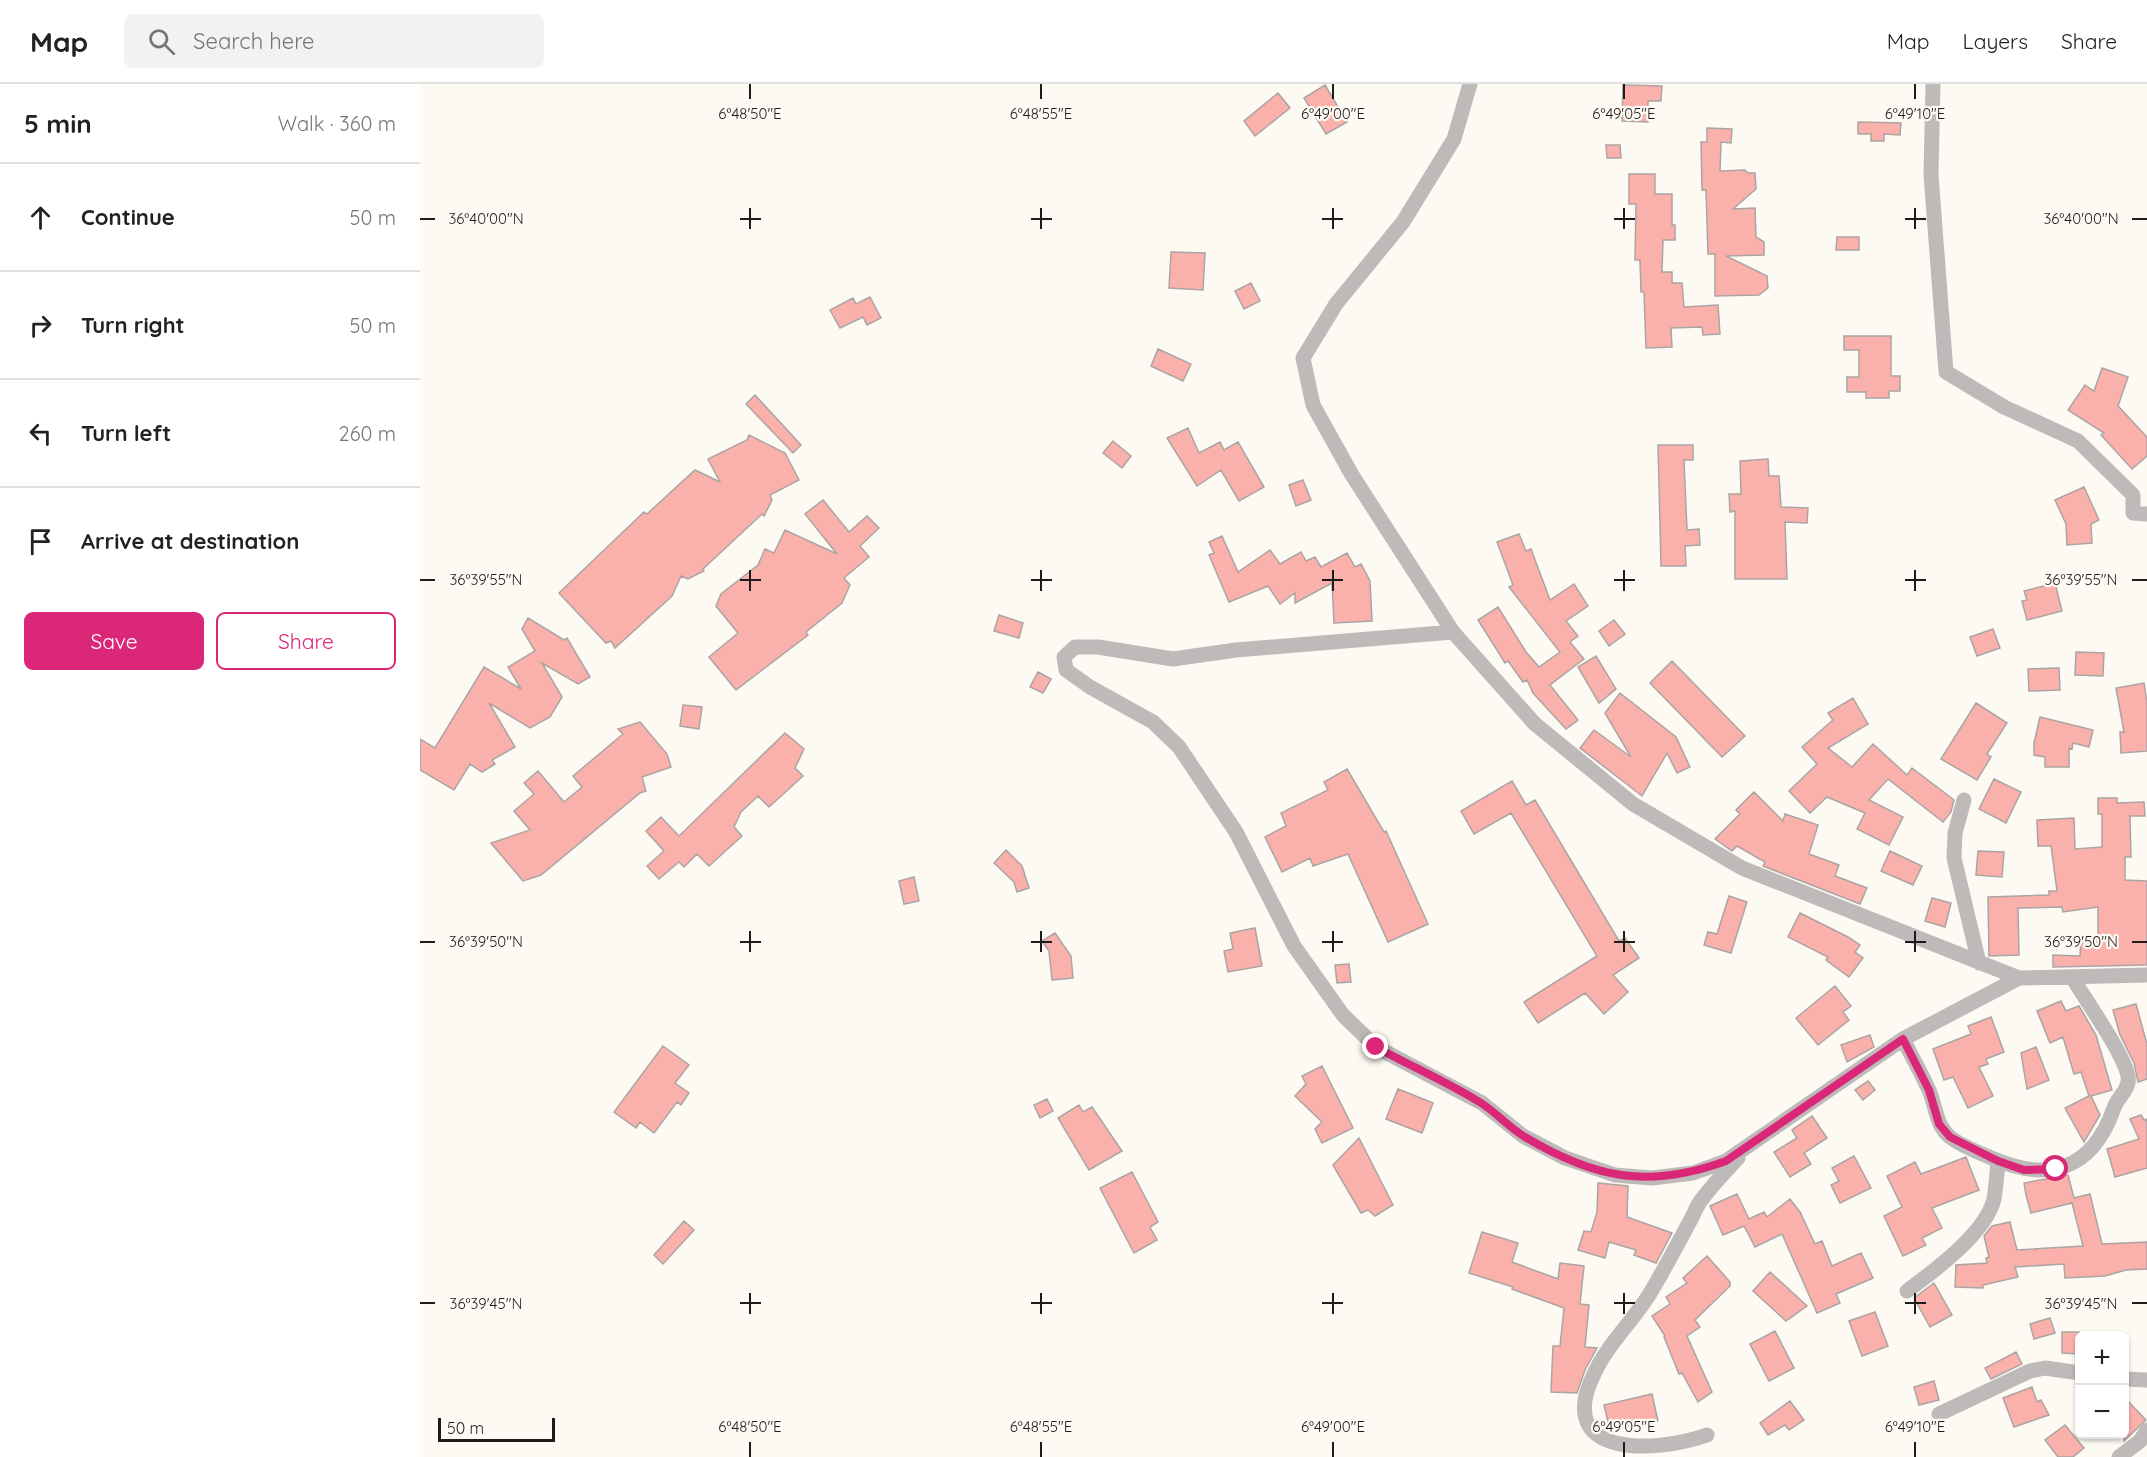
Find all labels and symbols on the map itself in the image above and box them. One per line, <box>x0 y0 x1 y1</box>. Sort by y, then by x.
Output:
text: 6°48'50"E <box>718 104 782 123</box>
text: 6°48'55"E <box>1010 104 1072 123</box>
text: 6°49'00"E <box>1301 104 1365 123</box>
text: 6°49'05"E <box>1592 104 1656 123</box>
text: 6°49'10"E <box>1885 104 1945 123</box>
text: 36°40'00"N <box>448 209 524 228</box>
text: 36°40'00"N <box>2043 209 2119 228</box>
text: 36°39'55"N <box>449 570 523 589</box>
text: 36°39'55"N <box>2044 570 2118 589</box>
text: 36°39'50"N <box>449 932 523 951</box>
text: 36°39'50"N <box>2044 932 2118 951</box>
route end <box>1362 1033 1388 1059</box>
route start <box>2042 1155 2068 1181</box>
text: 36°39'45"N <box>450 1294 522 1313</box>
text: 36°39'45"N <box>2045 1294 2117 1313</box>
scale bar <box>438 1415 555 1442</box>
text: 6°48'50"E <box>718 1417 782 1436</box>
text: 6°48'55"E <box>1010 1417 1072 1436</box>
text: 6°49'00"E <box>1301 1417 1365 1436</box>
text: 6°49'05"E <box>1592 1417 1656 1436</box>
text: 6°49'10"E <box>1885 1417 1945 1436</box>

